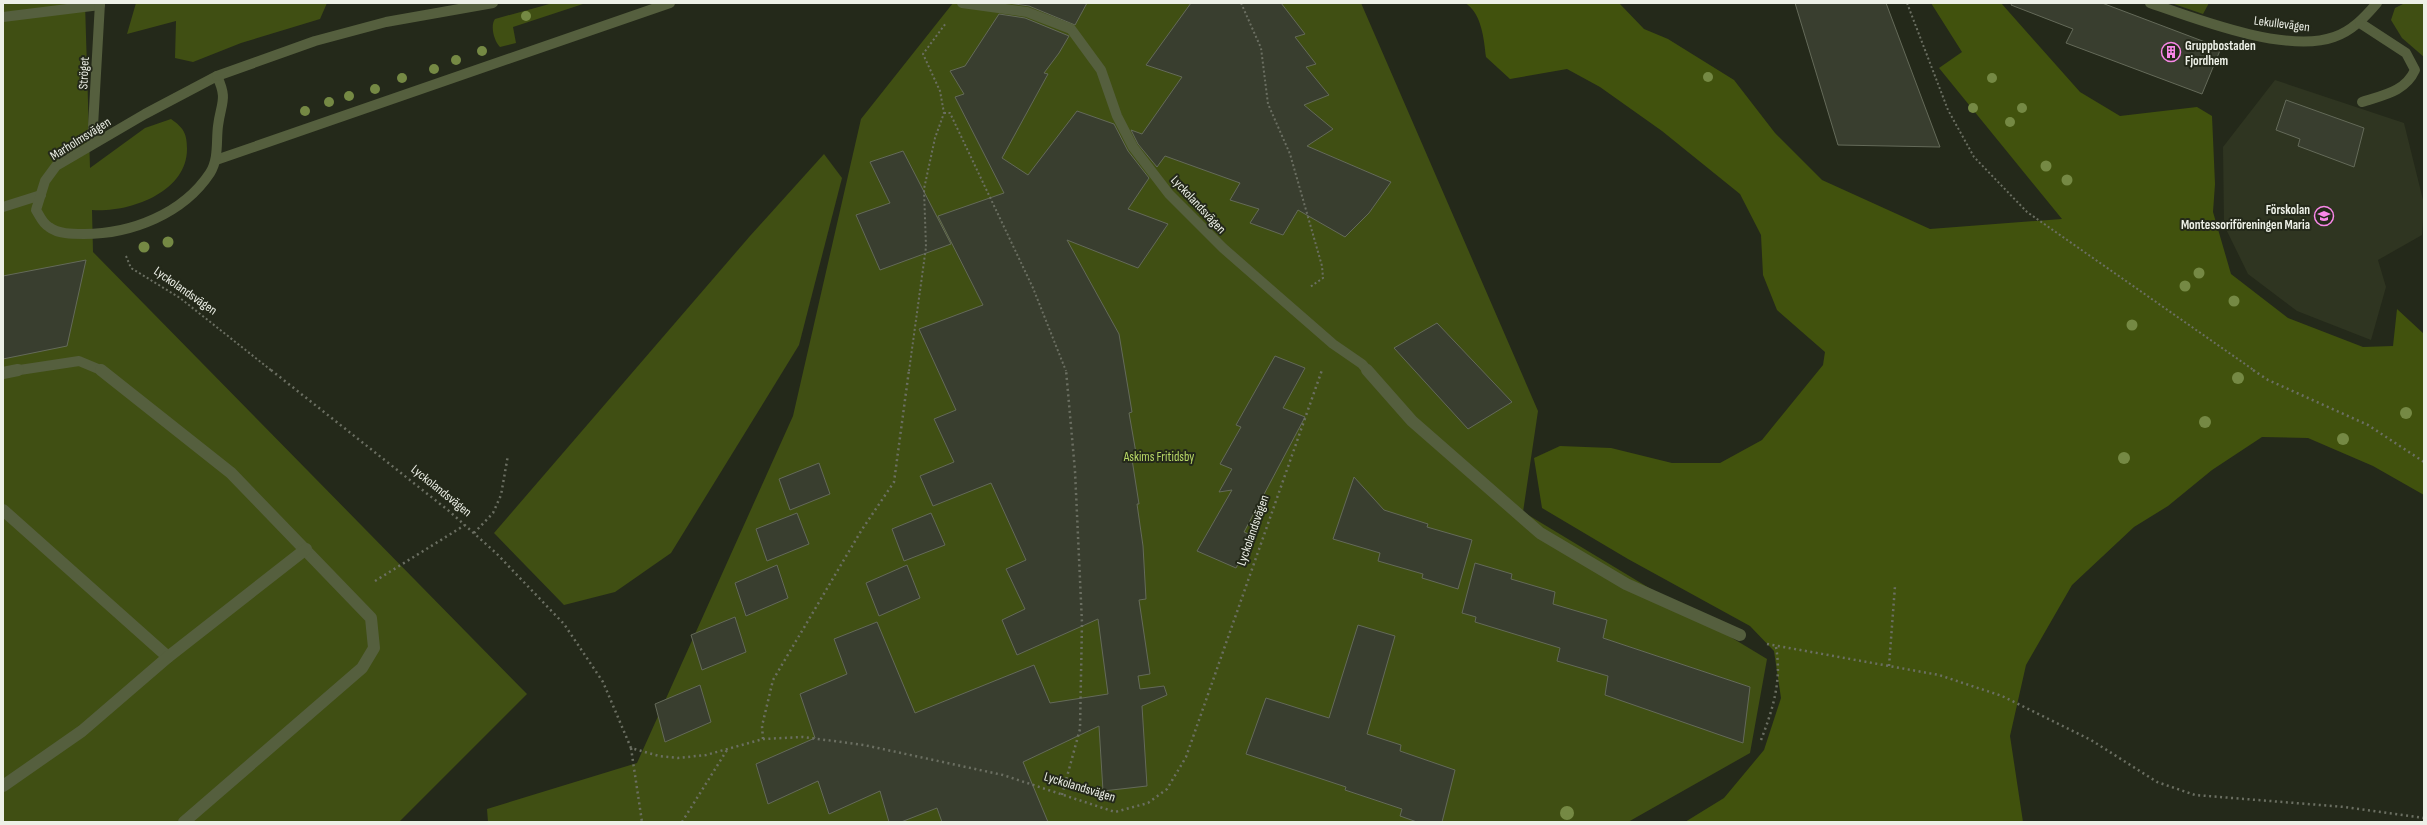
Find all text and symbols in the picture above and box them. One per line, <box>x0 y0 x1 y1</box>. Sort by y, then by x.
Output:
street label: Lekullevägen <box>2253 13 2311 35</box>
place label: Gruppbostaden Fjordhem <box>2185 38 2256 69</box>
building icon: Gruppbostaden Fjordhem <box>2160 41 2182 63</box>
street label: Ströget <box>75 56 93 90</box>
street label: Marholmsvägen <box>47 114 114 164</box>
street label: Lyckolandsvägen <box>1167 172 1229 237</box>
place label: Förskolan Montessoriföreningen Maria <box>2181 202 2310 233</box>
school or university icon: Förskolan Montessoriföreningen Maria <box>2313 205 2335 227</box>
street label: Lyckolandsvägen <box>151 263 220 318</box>
park label: Askims Fritidsby <box>1123 449 1194 465</box>
street label: Lyckolandsvägen <box>408 461 475 520</box>
street label: Lyckolandsvägen <box>1233 493 1272 568</box>
street label: Lyckolandsvägen <box>1042 769 1117 805</box>

